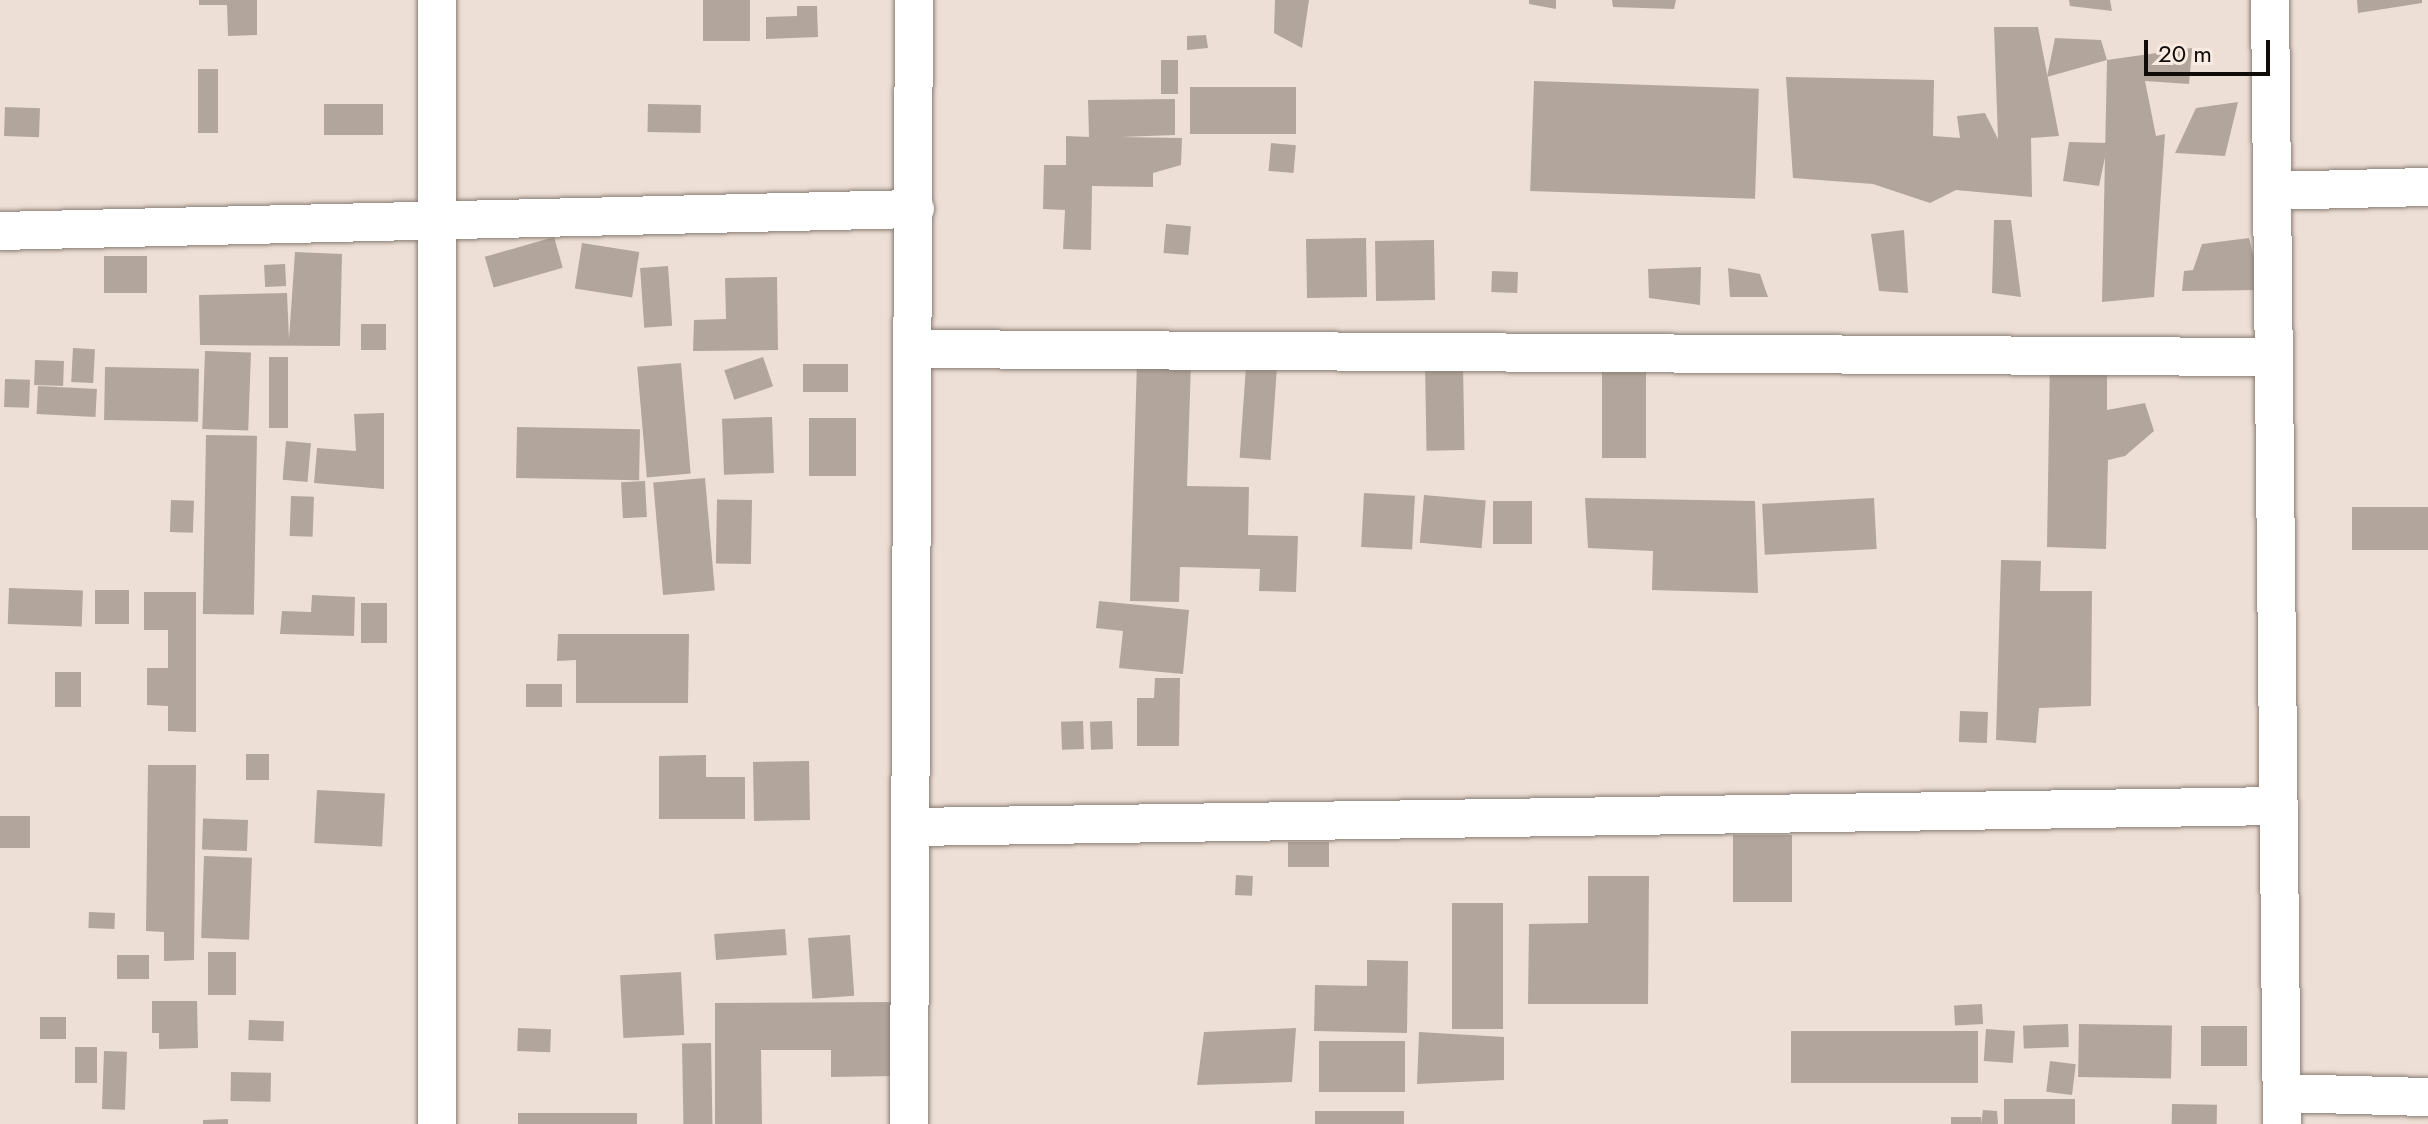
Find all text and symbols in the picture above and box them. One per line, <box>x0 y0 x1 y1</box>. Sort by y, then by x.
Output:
scale bar <box>2148 24 2274 74</box>
text: 20 m <box>2158 36 2212 71</box>

